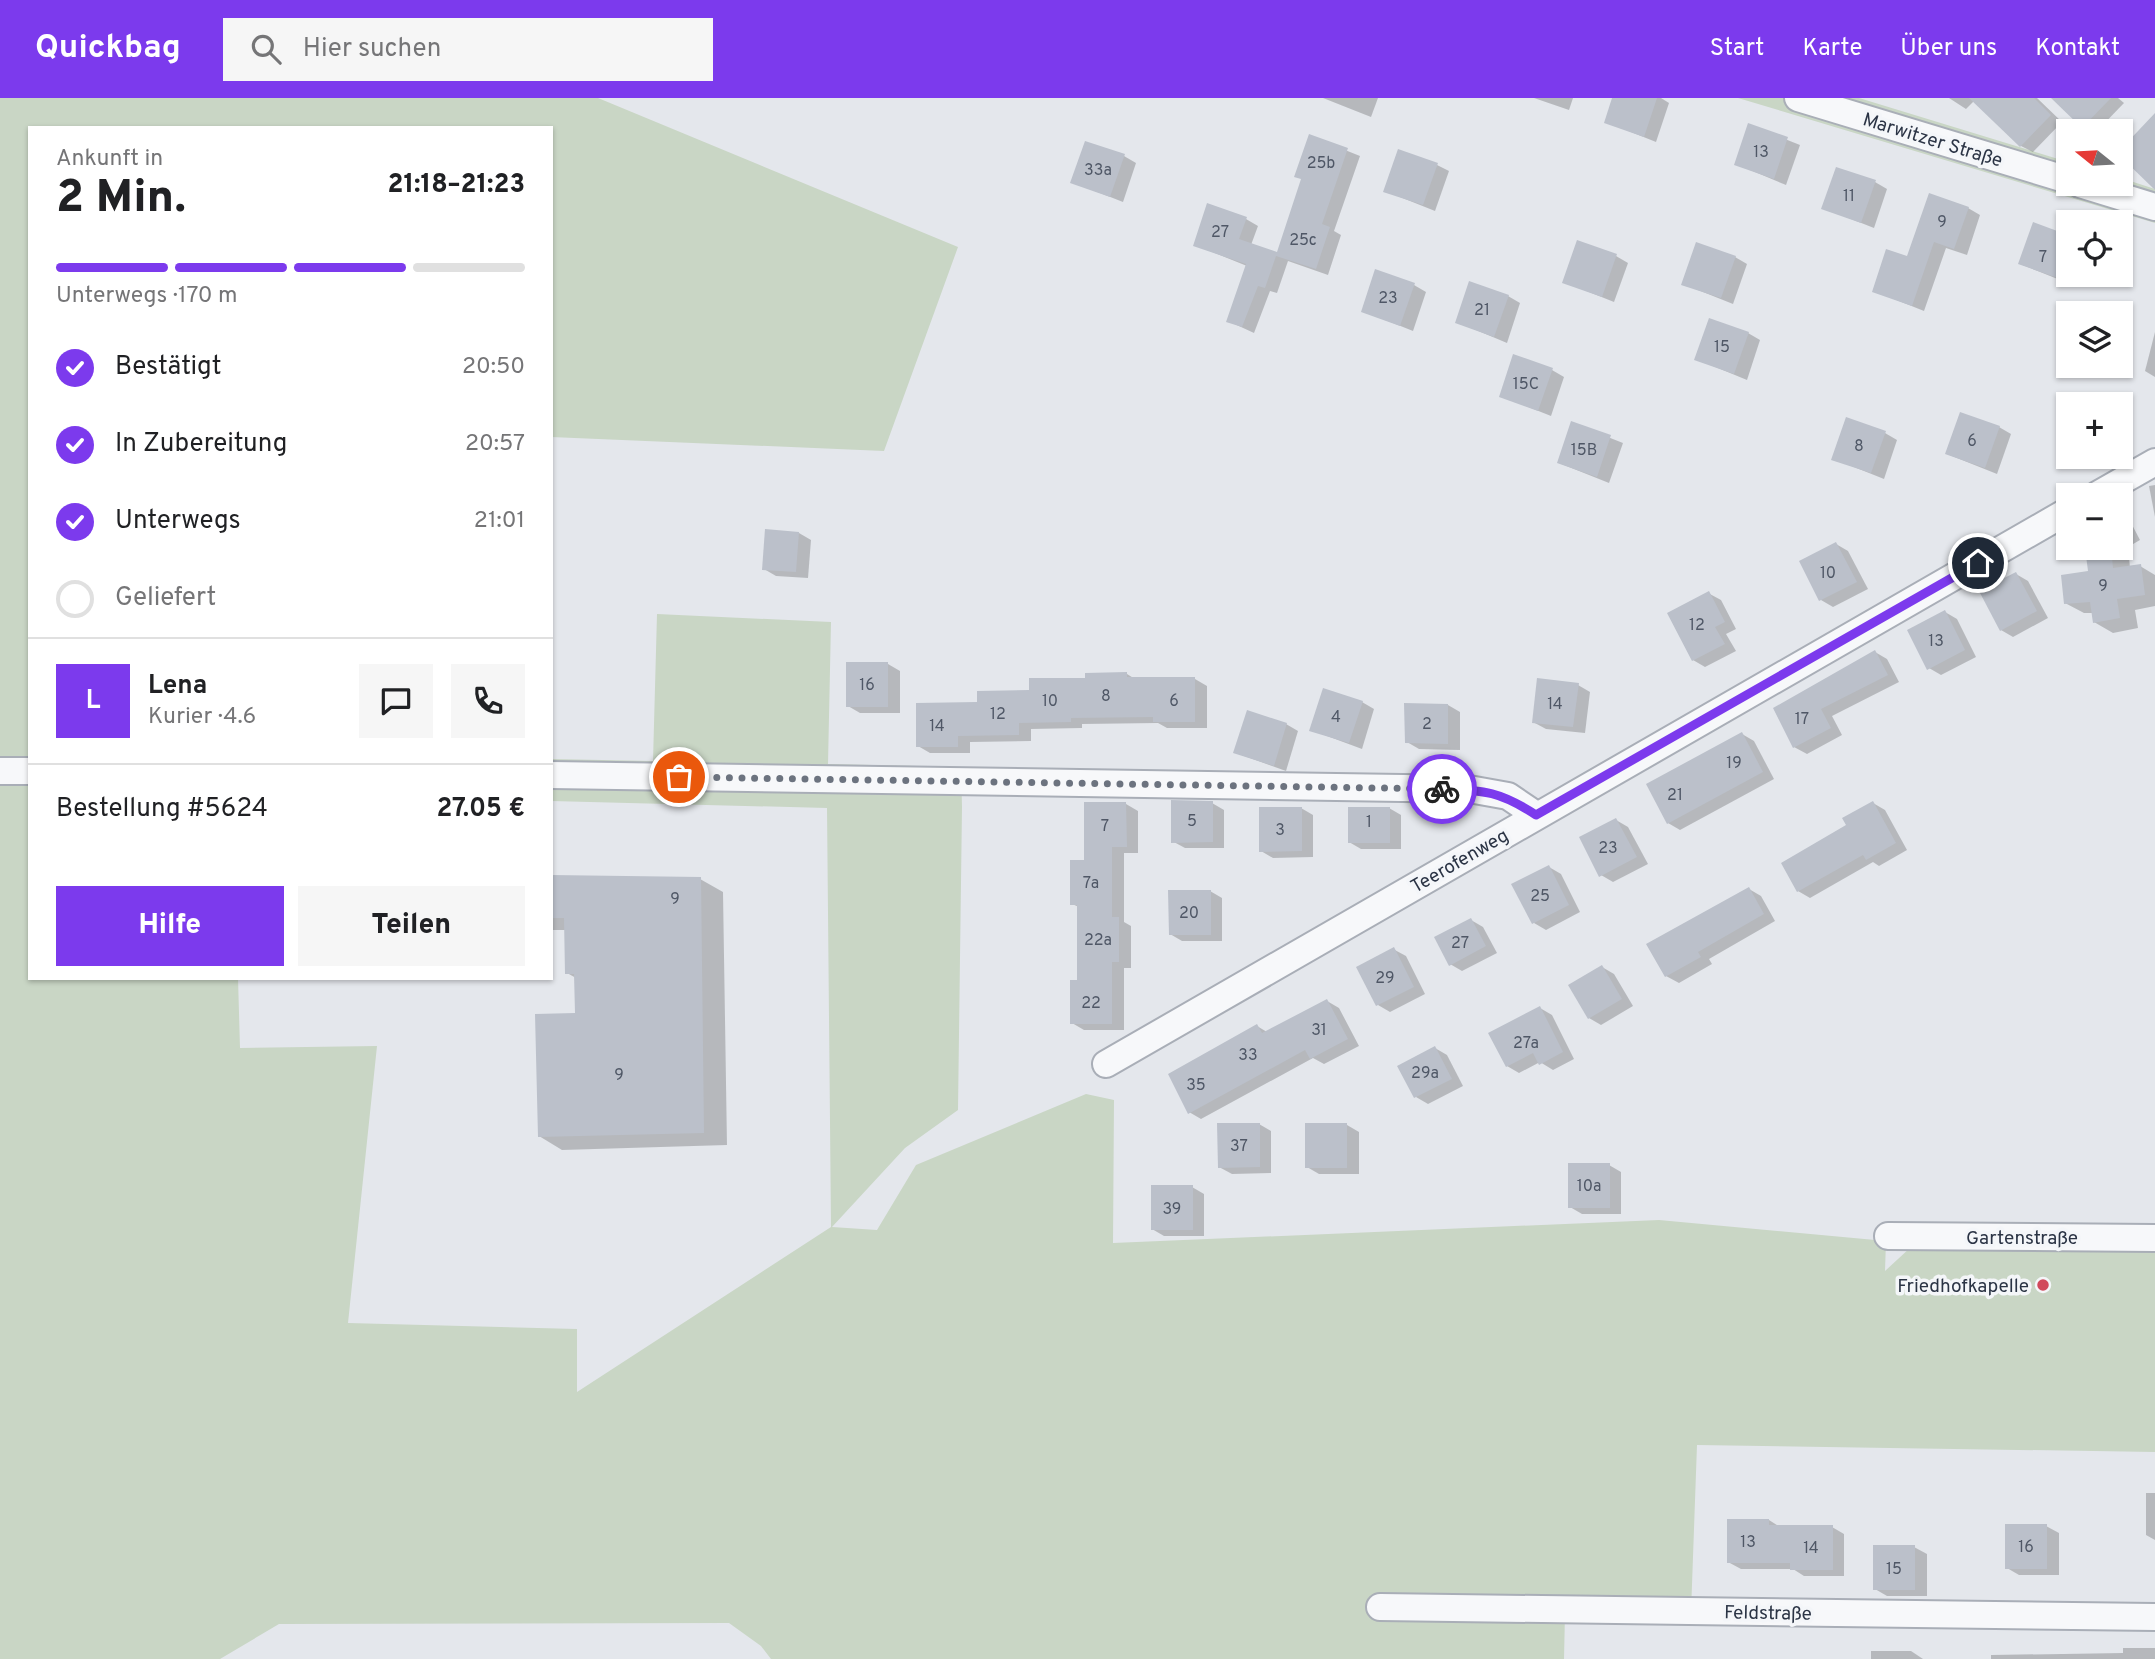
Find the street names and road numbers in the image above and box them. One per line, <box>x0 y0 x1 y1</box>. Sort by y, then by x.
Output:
street label: Marwitzer Straße <box>1860 108 2005 174</box>
street label: Teerofenweg <box>1407 824 1513 899</box>
street label: Gartenstraße <box>1966 1227 2078 1251</box>
street label: Feldstraße <box>1724 1601 1812 1627</box>

